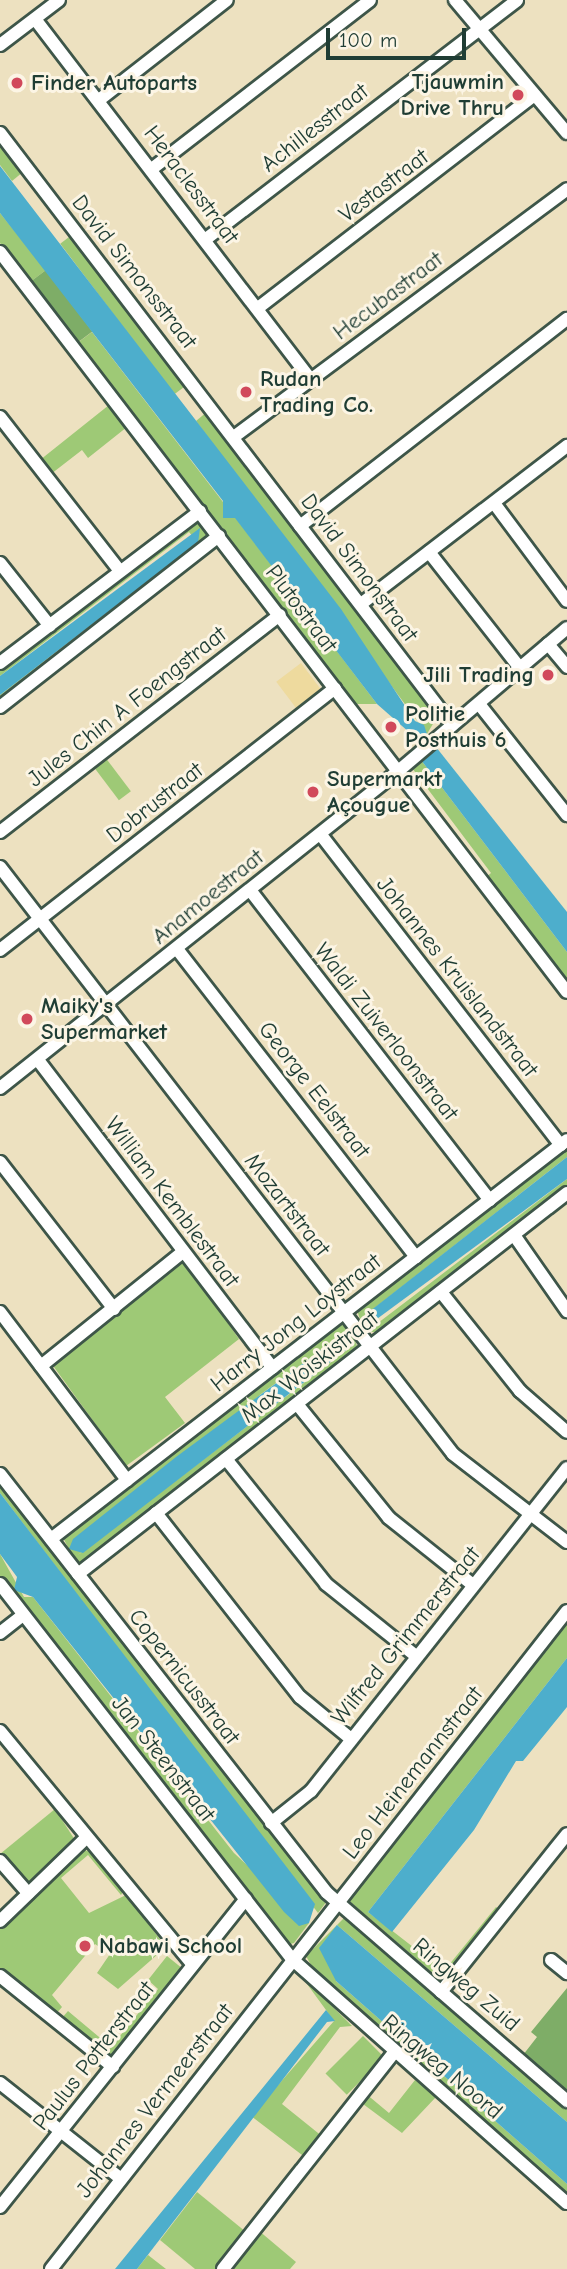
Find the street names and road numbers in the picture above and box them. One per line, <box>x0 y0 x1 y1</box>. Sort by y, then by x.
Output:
street label: Achillesstraat <box>256 78 374 178</box>
street label: Heraclesstraat <box>138 120 244 250</box>
street label: Vestastraat <box>334 143 434 229</box>
street label: David Simonsstraat <box>65 190 203 354</box>
street label: Hecubastraat <box>328 246 448 346</box>
street label: David Simonstraat <box>294 489 424 647</box>
street label: Plutostraat <box>259 560 343 658</box>
street label: Jules Chin A Foengstraat <box>22 621 232 793</box>
street label: Dobrustraat <box>101 757 209 849</box>
street label: Anamoestraat <box>147 844 269 950</box>
street label: Johannes Kruislandstraat <box>370 871 544 1083</box>
street label: Waldi Zuiverloonstraat <box>308 938 464 1126</box>
street label: George Eelstraat <box>252 1016 376 1164</box>
street label: William Kemblestraat <box>99 1111 245 1293</box>
street label: Mozartstraat <box>238 1148 336 1262</box>
street label: Harry Jong Loystraat <box>205 1248 387 1398</box>
street label: Max Woiskistraat <box>236 1305 384 1429</box>
street label: Wilfred Grimmerstraat <box>326 1541 486 1731</box>
street label: Copernicusstraat <box>122 1604 246 1750</box>
street label: Leo Heinemannstraat <box>337 1681 489 1865</box>
street label: Jan Steenstraat <box>105 1690 221 1828</box>
street label: Ringweg Zuid <box>407 1932 525 2038</box>
street label: Paulus Potterstraat <box>27 1976 161 2136</box>
street label: Johannes Vermeerstraat <box>71 1998 239 2204</box>
street label: Ringweg Noord <box>376 2009 508 2125</box>

